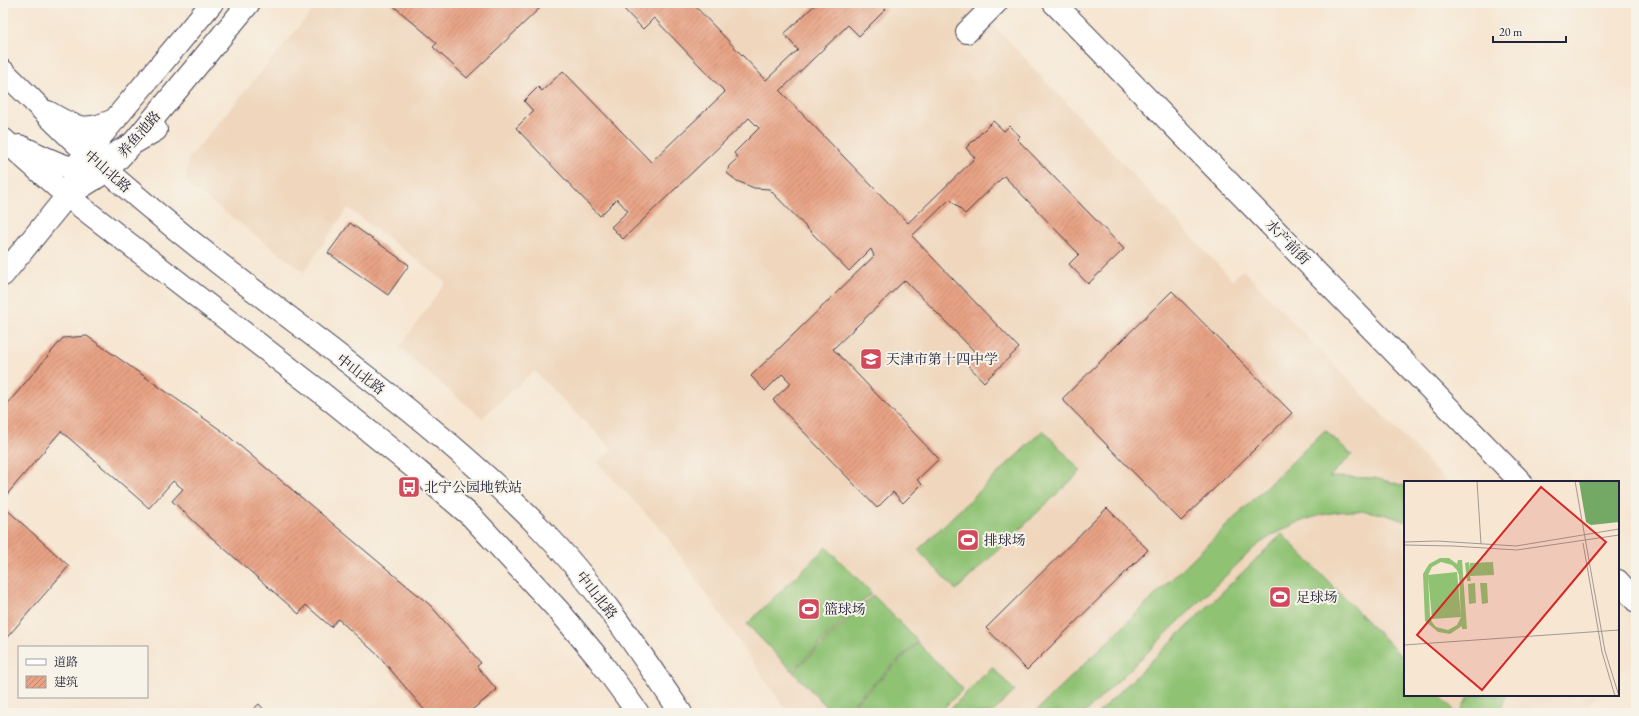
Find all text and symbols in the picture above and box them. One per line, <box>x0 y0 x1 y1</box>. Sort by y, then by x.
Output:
scale bar <box>1493 18 1566 44</box>
text: 20 m <box>1499 24 1523 40</box>
street label: 养鱼池路 <box>114 107 164 161</box>
street label: 中山北路 <box>81 146 135 196</box>
street label: 水产前街 <box>1262 216 1314 268</box>
school or university icon: 天津市第十四中学 <box>858 346 884 372</box>
street label: 中山北路 <box>333 350 389 398</box>
place label: 天津市第十四中学 <box>886 350 998 368</box>
bus stop icon: 北宁公园地铁站 <box>396 474 422 500</box>
place label: 北宁公园地铁站 <box>424 478 522 496</box>
inset map <box>1404 481 1619 696</box>
sports icon: 排球场 <box>955 527 981 553</box>
place label: 排球场 <box>984 531 1026 549</box>
street label: 中山北路 <box>573 567 621 623</box>
sports icon: 足球场 <box>1267 584 1293 610</box>
place label: 足球场 <box>1296 588 1338 606</box>
sports icon: 篮球场 <box>796 596 822 622</box>
place label: 篮球场 <box>824 600 866 618</box>
legend <box>18 646 148 698</box>
text: 道路 <box>54 654 78 670</box>
text: 建筑 <box>54 674 78 690</box>

